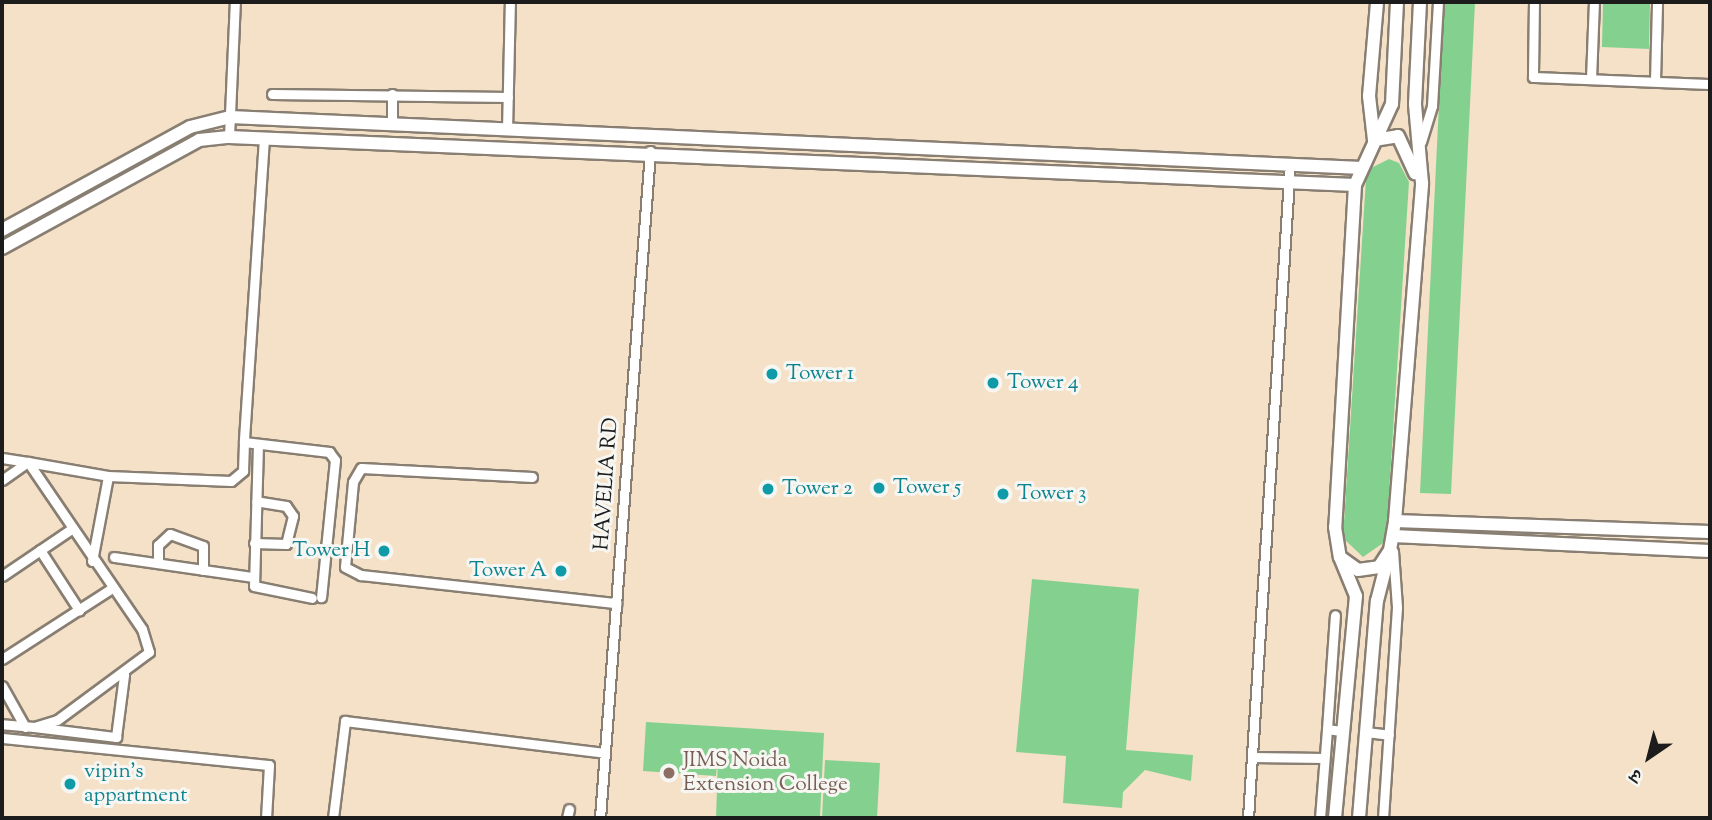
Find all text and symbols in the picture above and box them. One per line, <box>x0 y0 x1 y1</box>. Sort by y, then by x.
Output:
place label: Tower 1 <box>786 361 854 387</box>
marker: Tower 1 <box>764 366 780 382</box>
place label: Tower 4 <box>1007 370 1079 396</box>
marker: Tower 4 <box>985 375 1001 391</box>
street label: HAVELIA RD <box>590 417 624 551</box>
place label: Tower 5 <box>893 475 961 501</box>
place label: Tower 2 <box>782 476 853 502</box>
marker: Tower 5 <box>871 480 887 496</box>
marker: Tower 2 <box>760 481 776 497</box>
place label: Tower 3 <box>1017 481 1087 507</box>
marker: Tower 3 <box>995 486 1011 502</box>
place label: Tower H <box>292 538 370 564</box>
marker: Tower H <box>376 543 392 559</box>
place label: Tower A <box>469 558 547 584</box>
marker: Tower A <box>553 563 569 579</box>
north arrow <box>1614 722 1684 792</box>
place label: JIMS Noida Extension College <box>683 748 848 798</box>
place label: vipin's appartment <box>84 759 187 809</box>
text: उ <box>1625 761 1648 788</box>
marker: JIMS Noida Extension College <box>661 765 677 781</box>
marker: vipin's appartment <box>62 776 78 792</box>

